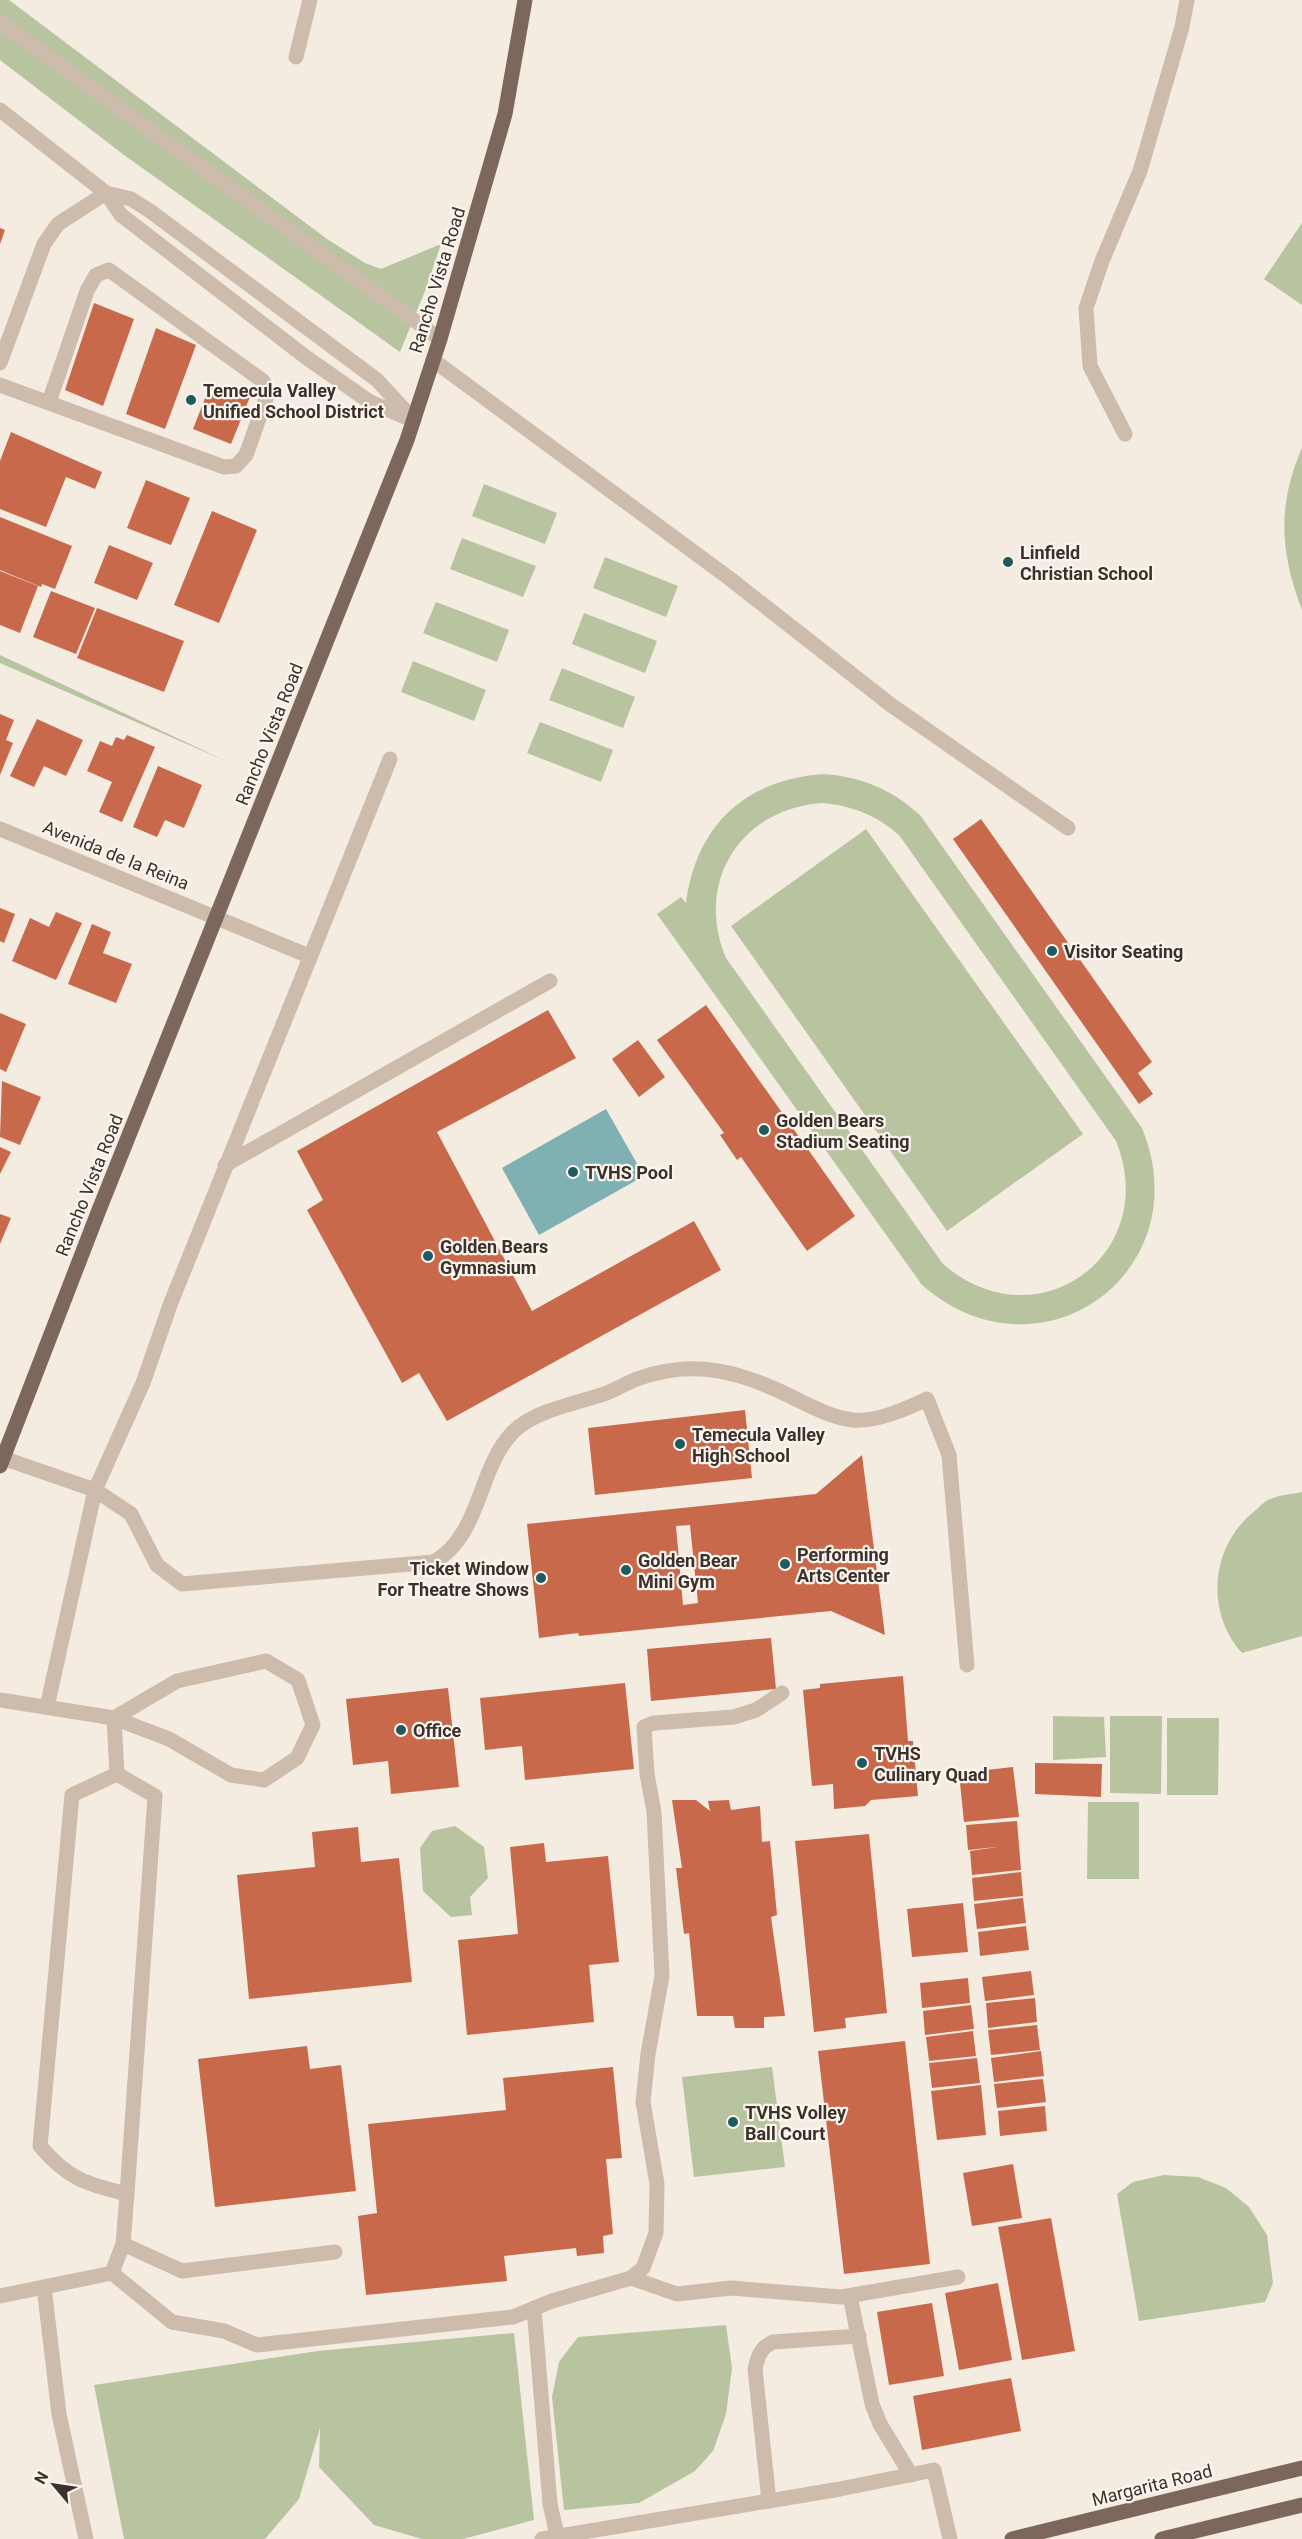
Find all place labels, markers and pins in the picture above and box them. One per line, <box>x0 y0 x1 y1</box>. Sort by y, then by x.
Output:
place label: Temecula Valley Unified School District <box>203 380 384 422</box>
marker: Temecula Valley Unified School District <box>184 393 198 407</box>
place label: Linfield Christian School <box>1020 542 1153 584</box>
marker: Linfield Christian School <box>1001 555 1015 569</box>
place label: Visitor Seating <box>1064 941 1183 962</box>
marker: Visitor Seating <box>1045 944 1059 958</box>
place label: Golden Bears Stadium Seating <box>776 1110 910 1152</box>
marker: Golden Bears Stadium Seating <box>757 1123 771 1137</box>
place label: TVHS Pool <box>585 1162 673 1183</box>
marker: TVHS Pool <box>566 1165 580 1179</box>
place label: Golden Bears Gymnasium <box>440 1236 548 1278</box>
marker: Golden Bears Gymnasium <box>421 1249 435 1263</box>
place label: Temecula Valley High School <box>692 1424 826 1466</box>
marker: Temecula Valley High School <box>673 1437 687 1451</box>
place label: Performing Arts Center <box>797 1544 890 1586</box>
place label: Golden Bear Mini Gym <box>638 1550 737 1592</box>
marker: Performing Arts Center <box>778 1557 792 1571</box>
place label: Ticket Window For Theatre Shows <box>377 1558 529 1600</box>
marker: Golden Bear Mini Gym <box>619 1563 633 1577</box>
marker: Ticket Window For Theatre Shows <box>534 1571 548 1585</box>
place label: Office <box>413 1720 462 1741</box>
marker: Office <box>394 1723 408 1737</box>
place label: TVHS Culinary Quad <box>874 1743 988 1785</box>
marker: TVHS Culinary Quad <box>855 1756 869 1770</box>
place label: TVHS Volley Ball Court <box>745 2102 847 2144</box>
marker: TVHS Volley Ball Court <box>726 2115 740 2129</box>

